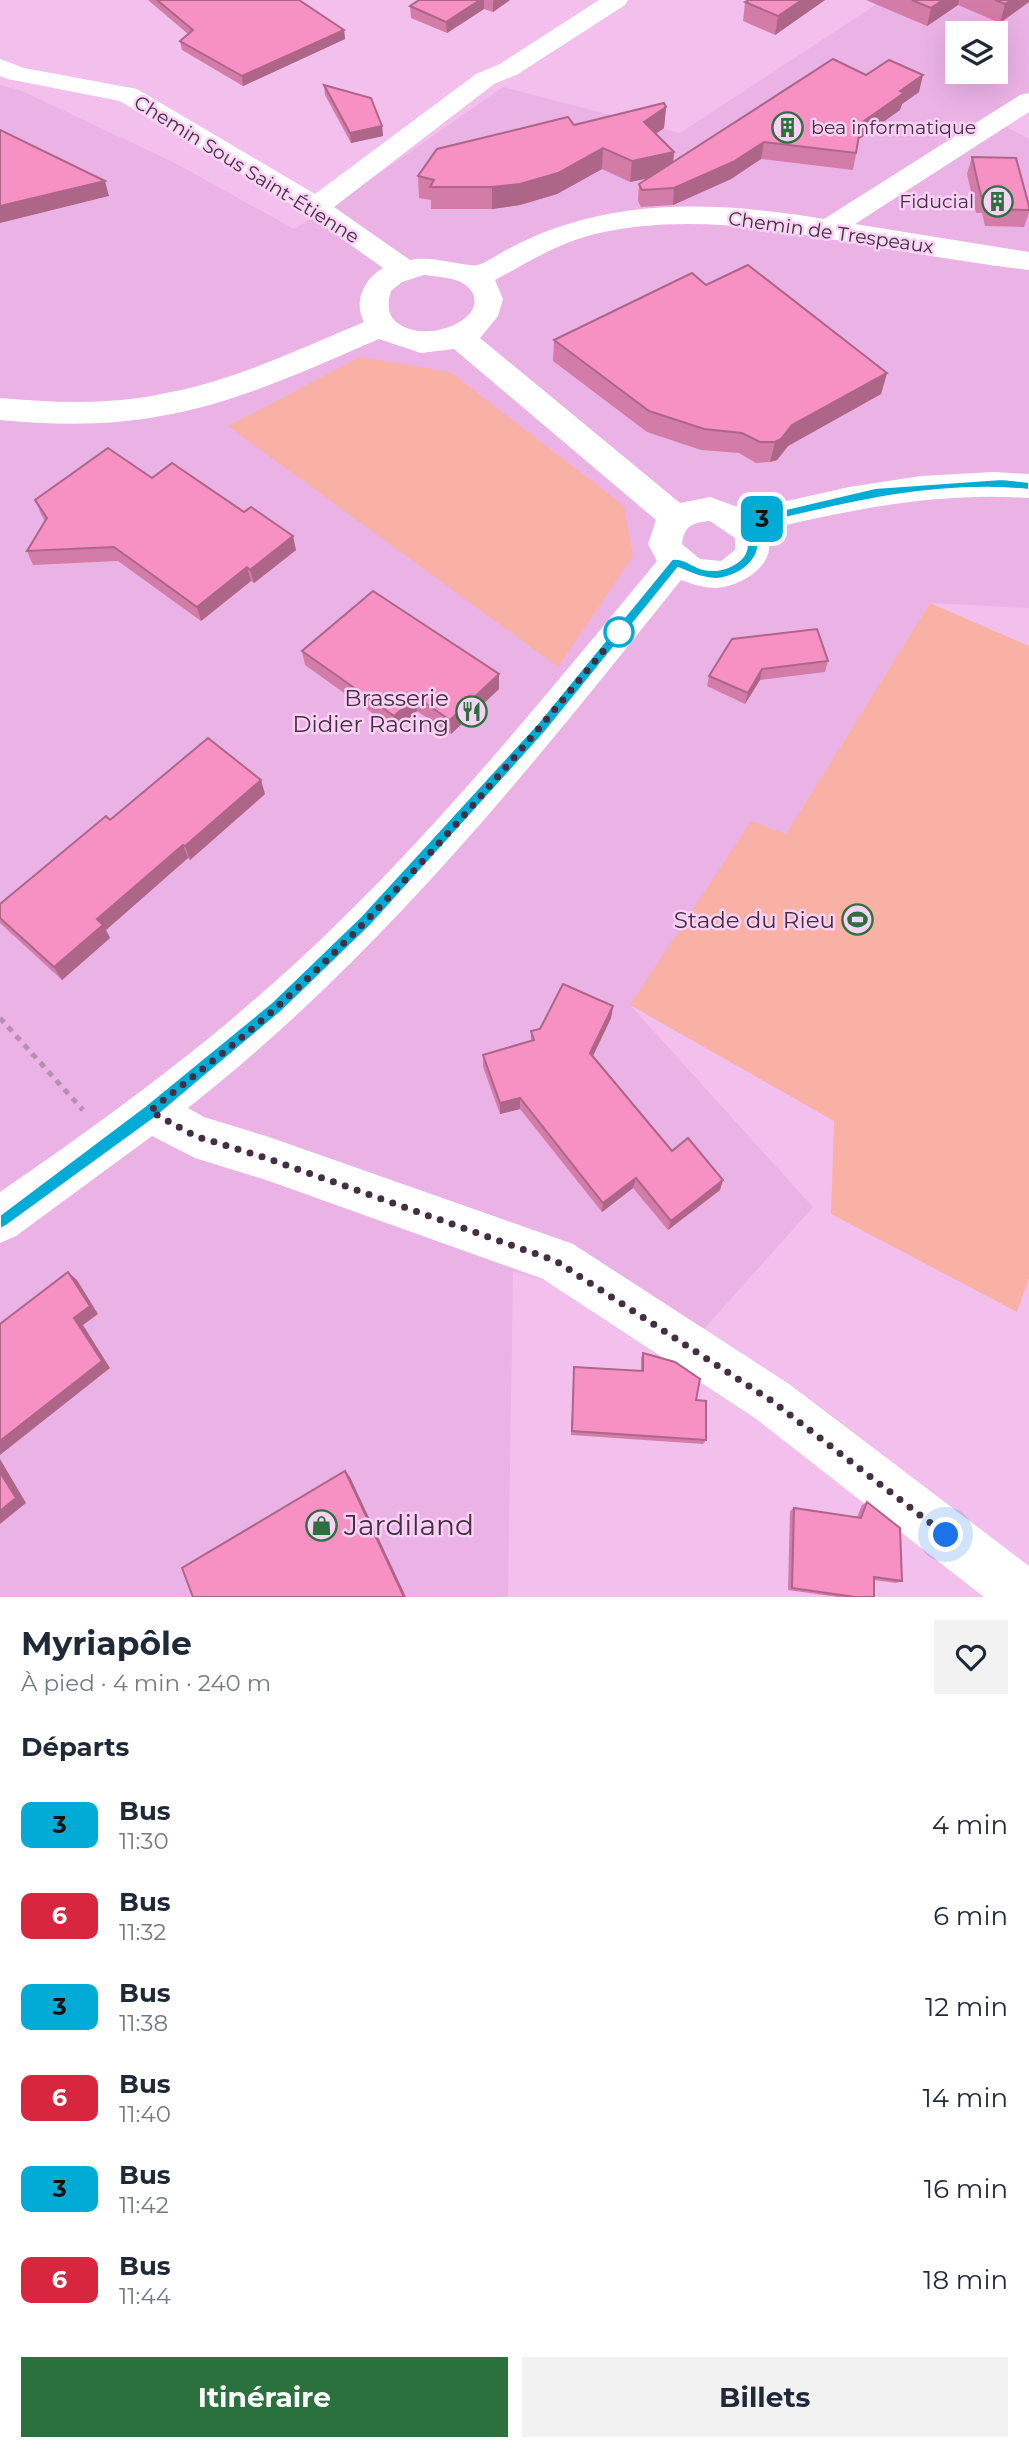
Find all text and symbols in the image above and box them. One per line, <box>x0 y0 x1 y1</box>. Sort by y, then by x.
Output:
map controls <box>945 21 1008 84</box>
button: layers <box>945 21 1008 84</box>
street label: Chemin Sous Saint-Étienne <box>130 91 364 248</box>
building icon: bea informatique <box>771 110 805 144</box>
place label: bea informatique <box>811 116 976 139</box>
building icon: Fiducial <box>980 184 1014 218</box>
place label: Fiducial <box>899 190 974 213</box>
street label: Chemin de Trespeaux <box>727 207 935 258</box>
line badge: 3 <box>739 496 785 542</box>
text: 3 <box>755 504 769 533</box>
unlabelled marker <box>604 617 634 647</box>
place label: Brasserie Didier Racing <box>293 684 449 738</box>
restaurant icon: Brasserie Didier Racing <box>455 694 489 728</box>
sports icon: Stade du Rieu <box>841 903 875 937</box>
place label: Stade du Rieu <box>674 906 835 934</box>
shop icon: Jardiland <box>304 1508 338 1542</box>
place label: Jardiland <box>343 1508 474 1542</box>
your location <box>928 1517 963 1552</box>
button: heart <box>934 1620 1008 1694</box>
text: Myriapôle <box>21 1623 192 1663</box>
text: À pied · 4 min · 240 m <box>21 1669 271 1697</box>
text: Départs <box>21 1731 129 1763</box>
text: Bus <box>119 1795 171 1827</box>
text: 4 min <box>932 1809 1008 1841</box>
text: 3 <box>52 1810 67 1839</box>
text: 11:30 <box>119 1827 169 1855</box>
text: Bus <box>119 1886 171 1918</box>
text: 6 min <box>933 1900 1008 1932</box>
text: 6 <box>52 1901 67 1930</box>
text: 11:32 <box>119 1918 166 1946</box>
text: Bus <box>119 1977 171 2009</box>
text: 12 min <box>925 1991 1008 2023</box>
text: 3 <box>52 1992 67 2021</box>
text: 11:38 <box>119 2009 168 2037</box>
text: Bus <box>119 2068 171 2100</box>
text: 14 min <box>922 2082 1008 2114</box>
text: 6 <box>52 2083 67 2112</box>
text: 11:40 <box>119 2100 171 2128</box>
text: Bus <box>119 2159 171 2191</box>
text: 16 min <box>924 2173 1008 2205</box>
text: 3 <box>52 2174 67 2203</box>
text: 11:42 <box>119 2191 169 2219</box>
text: Bus <box>119 2250 171 2282</box>
text: 18 min <box>923 2264 1008 2296</box>
text: 6 <box>52 2265 67 2294</box>
text: 11:44 <box>119 2282 171 2310</box>
button: Itinéraire <box>21 2357 508 2437</box>
button: Billets <box>522 2357 1008 2437</box>

